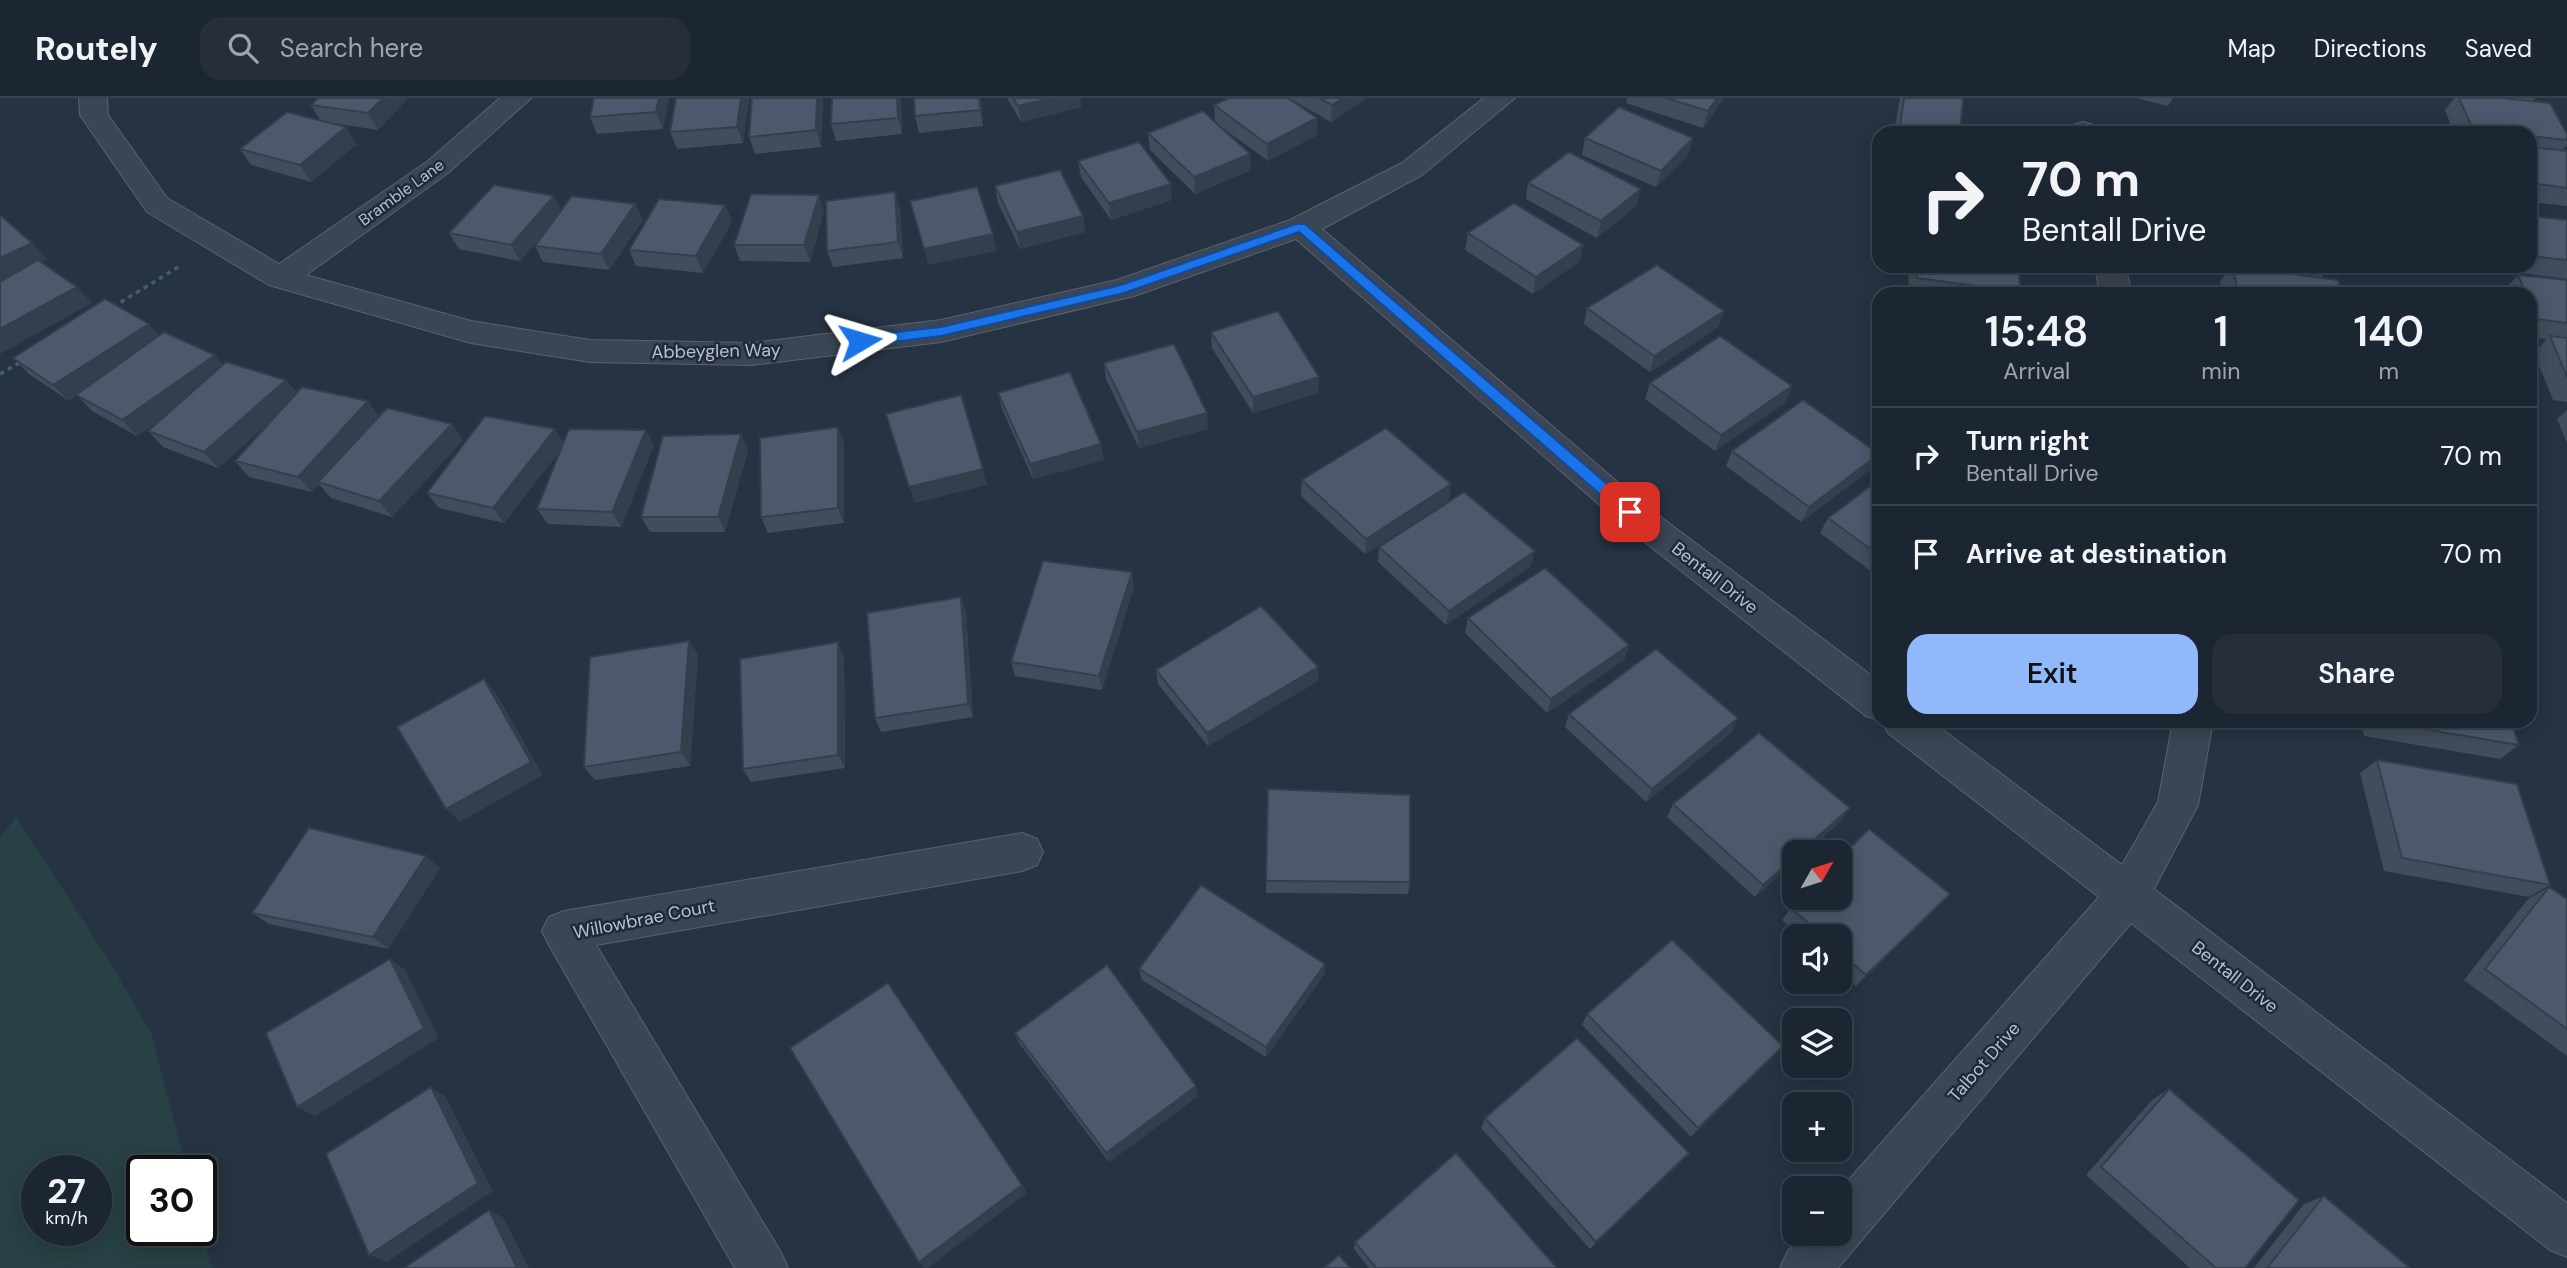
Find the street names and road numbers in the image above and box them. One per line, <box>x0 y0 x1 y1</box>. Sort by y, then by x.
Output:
street label: Bramble Lane <box>354 154 448 231</box>
street label: Abbeyglen Way <box>651 338 781 364</box>
street label: Bentall Drive <box>1667 537 1763 619</box>
street label: Willowbrae Court <box>571 893 717 945</box>
street label: Bentall Drive <box>2187 936 2283 1018</box>
street label: Talbot Drive <box>1943 1017 2025 1107</box>

